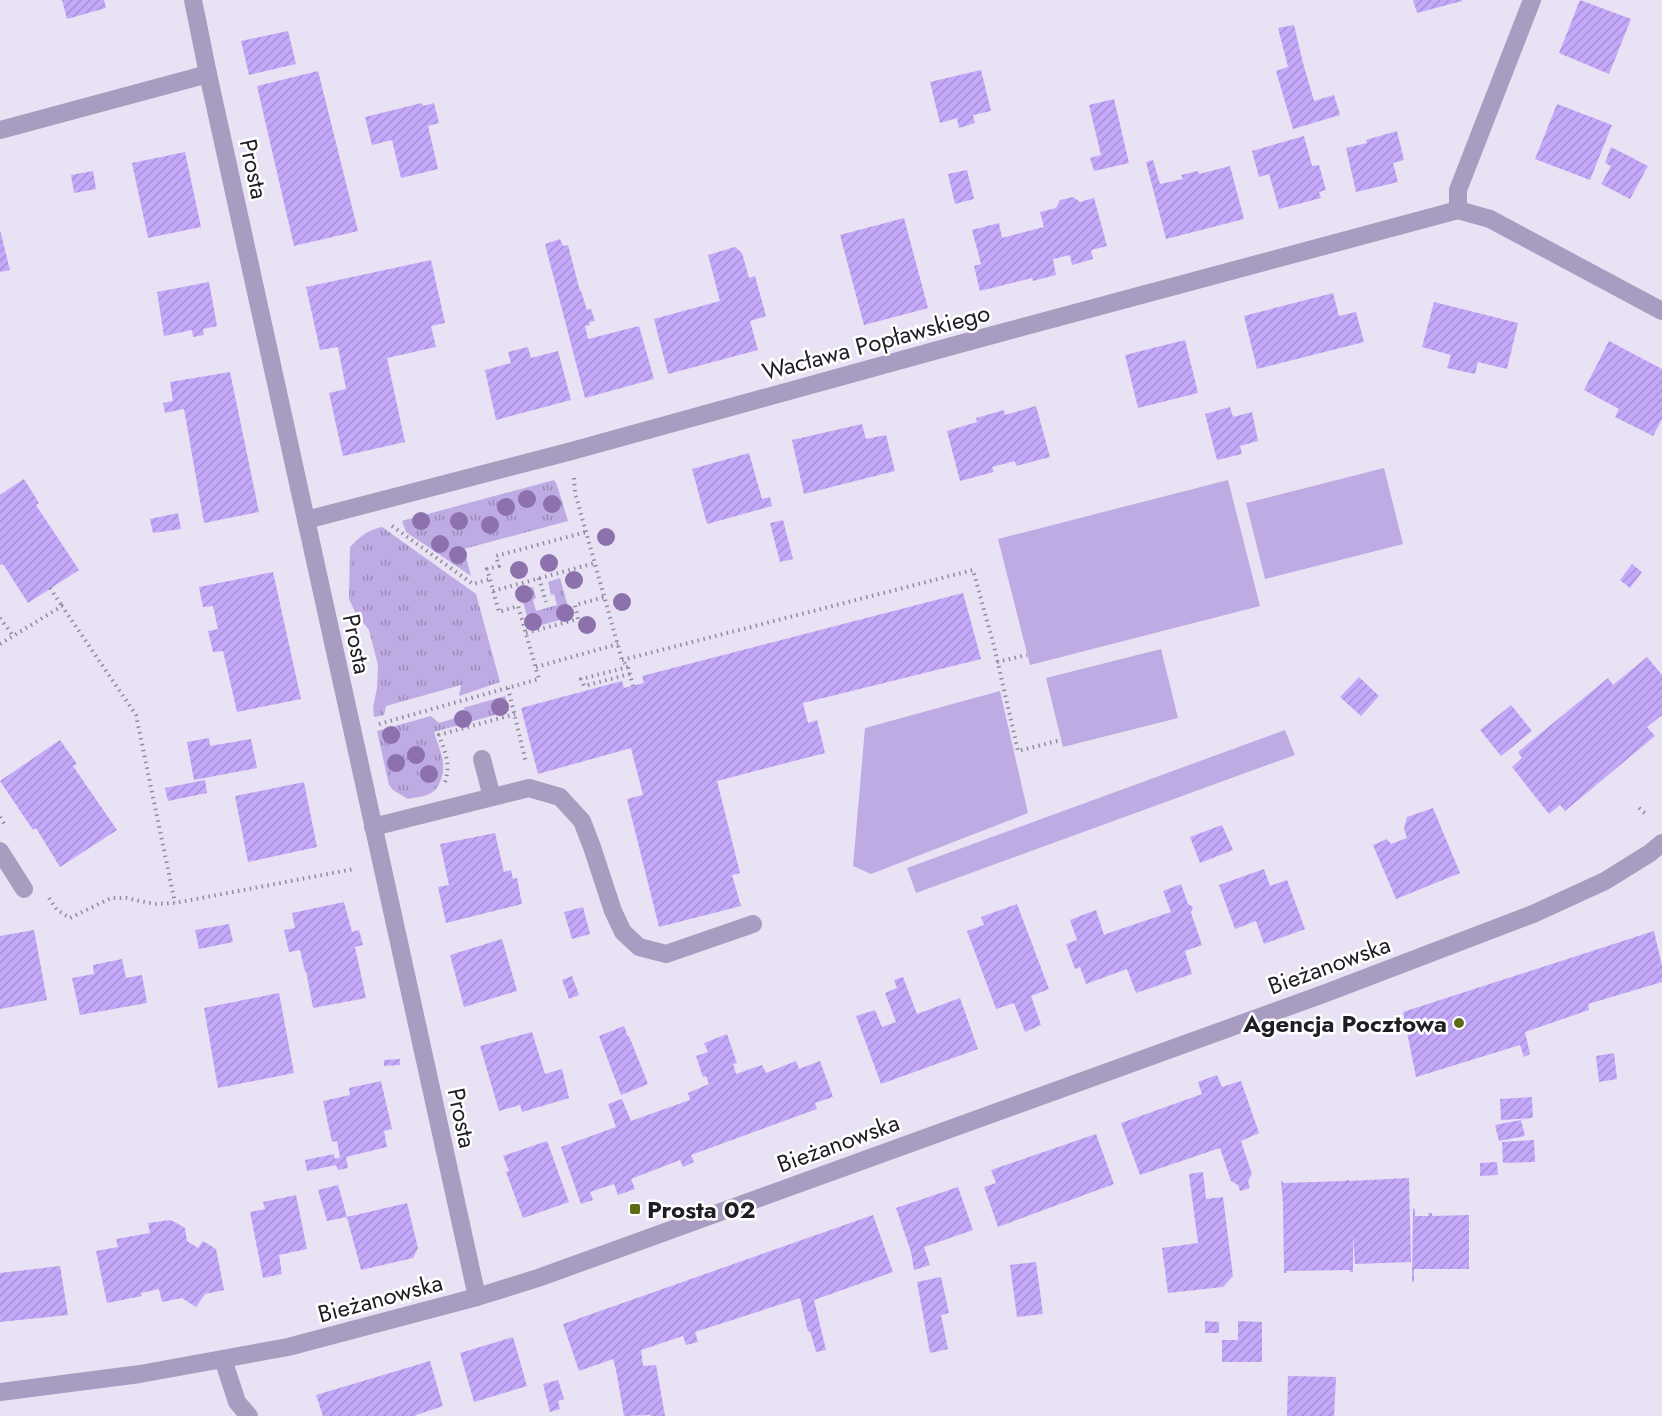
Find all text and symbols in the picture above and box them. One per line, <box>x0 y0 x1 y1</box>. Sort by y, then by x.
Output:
street label: Prosta <box>231 136 277 202</box>
street label: Wacława Popławskiego <box>758 295 994 389</box>
street label: Prosta <box>334 611 380 677</box>
street label: Bieżanowska <box>1263 927 1395 1003</box>
place label: Agencja Pocztowa <box>1242 1006 1447 1041</box>
marker: Agencja Pocztowa <box>1452 1016 1466 1030</box>
street label: Prosta <box>439 1085 485 1151</box>
street label: Bieżanowska <box>772 1105 904 1181</box>
place label: Prosta 02 <box>647 1192 755 1227</box>
marker: Prosta 02 <box>628 1202 642 1216</box>
street label: Bieżanowska <box>314 1265 446 1331</box>

